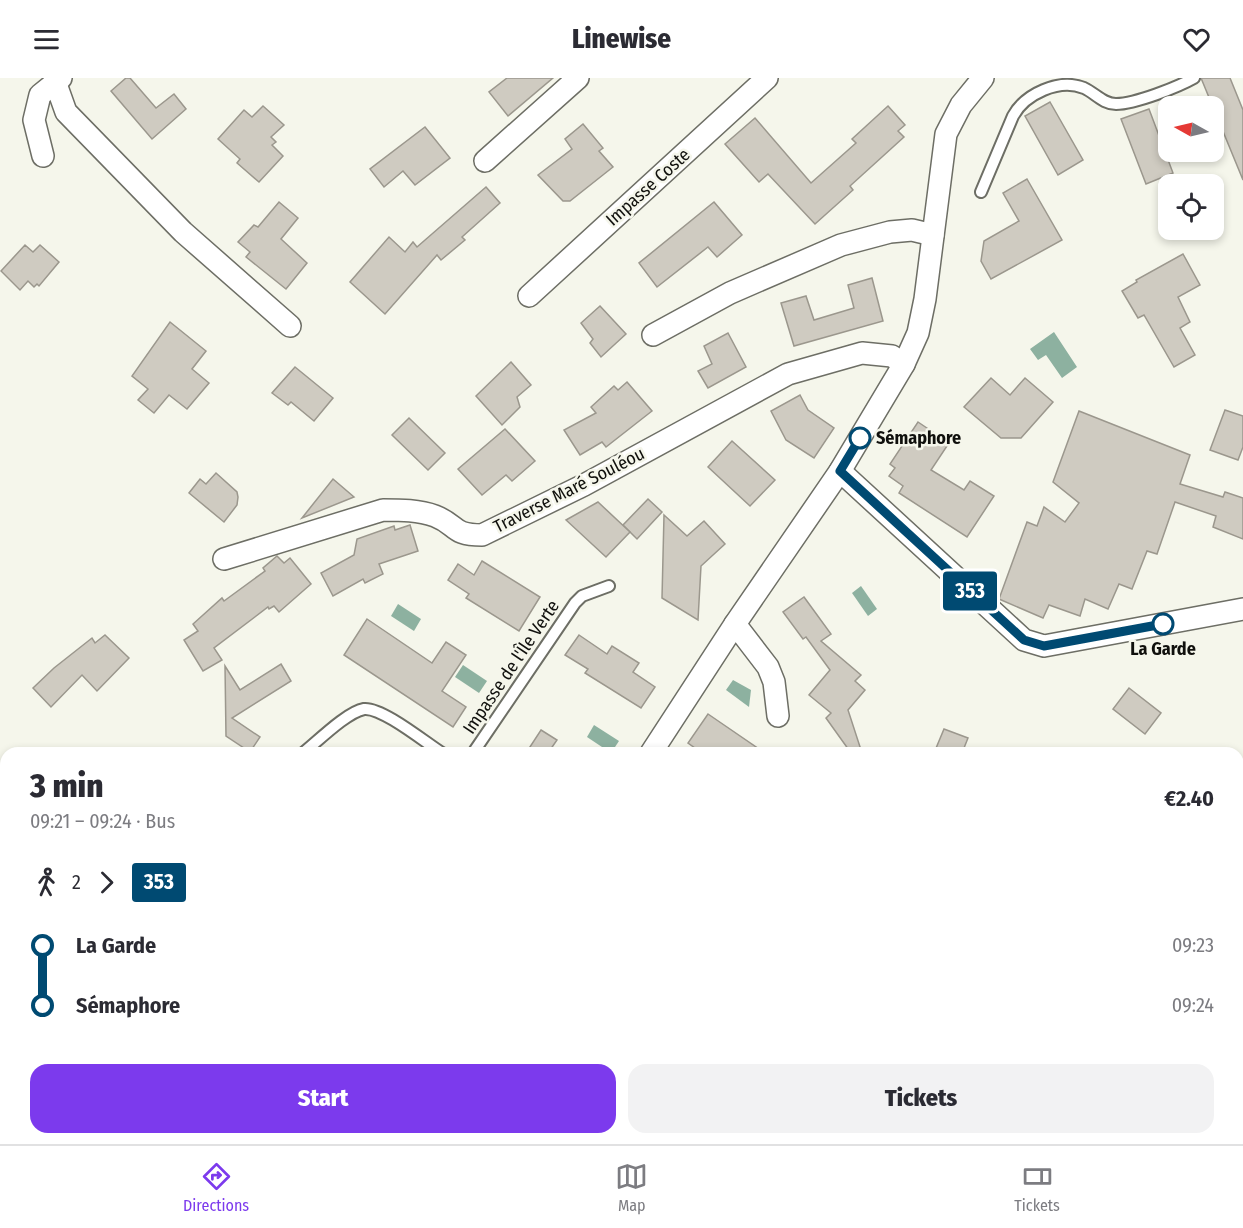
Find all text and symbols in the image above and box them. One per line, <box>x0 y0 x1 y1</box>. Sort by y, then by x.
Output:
icon: menu <box>30 23 63 56</box>
text: Linewise <box>572 23 671 55</box>
icon: heart <box>1180 23 1213 56</box>
north arrow <box>1158 96 1224 162</box>
map controls <box>1158 96 1224 240</box>
street label: Impasse Coste <box>601 143 695 230</box>
button: locate <box>1158 174 1224 240</box>
marker: Sémaphore <box>849 427 871 449</box>
place label: Sémaphore <box>876 427 961 449</box>
street label: Traverse Maré Souléou <box>490 442 648 538</box>
line badge: 353 <box>936 572 1004 610</box>
text: 353 <box>955 578 985 604</box>
street label: Impasse de l'Île Verte <box>458 596 564 738</box>
marker: La Garde <box>1152 613 1174 635</box>
place label: La Garde <box>1130 638 1196 660</box>
text: 3 min <box>30 766 103 806</box>
text: €2.40 <box>1164 785 1214 812</box>
text: 09:21 – 09:24 · Bus <box>30 809 175 833</box>
icon: walk <box>30 866 63 899</box>
icon: forward <box>90 866 123 899</box>
text: 353 <box>144 869 174 895</box>
text: 2 <box>72 870 81 894</box>
text: La Garde <box>76 932 156 959</box>
text: 09:23 <box>1172 933 1214 957</box>
text: Sémaphore <box>76 992 180 1019</box>
text: 09:24 <box>1172 993 1214 1017</box>
button: Start <box>30 1064 616 1133</box>
button: Tickets <box>628 1064 1214 1133</box>
tab: Directions <box>183 1160 249 1215</box>
tab: Map <box>615 1160 648 1215</box>
tab: Tickets <box>1014 1160 1060 1215</box>

